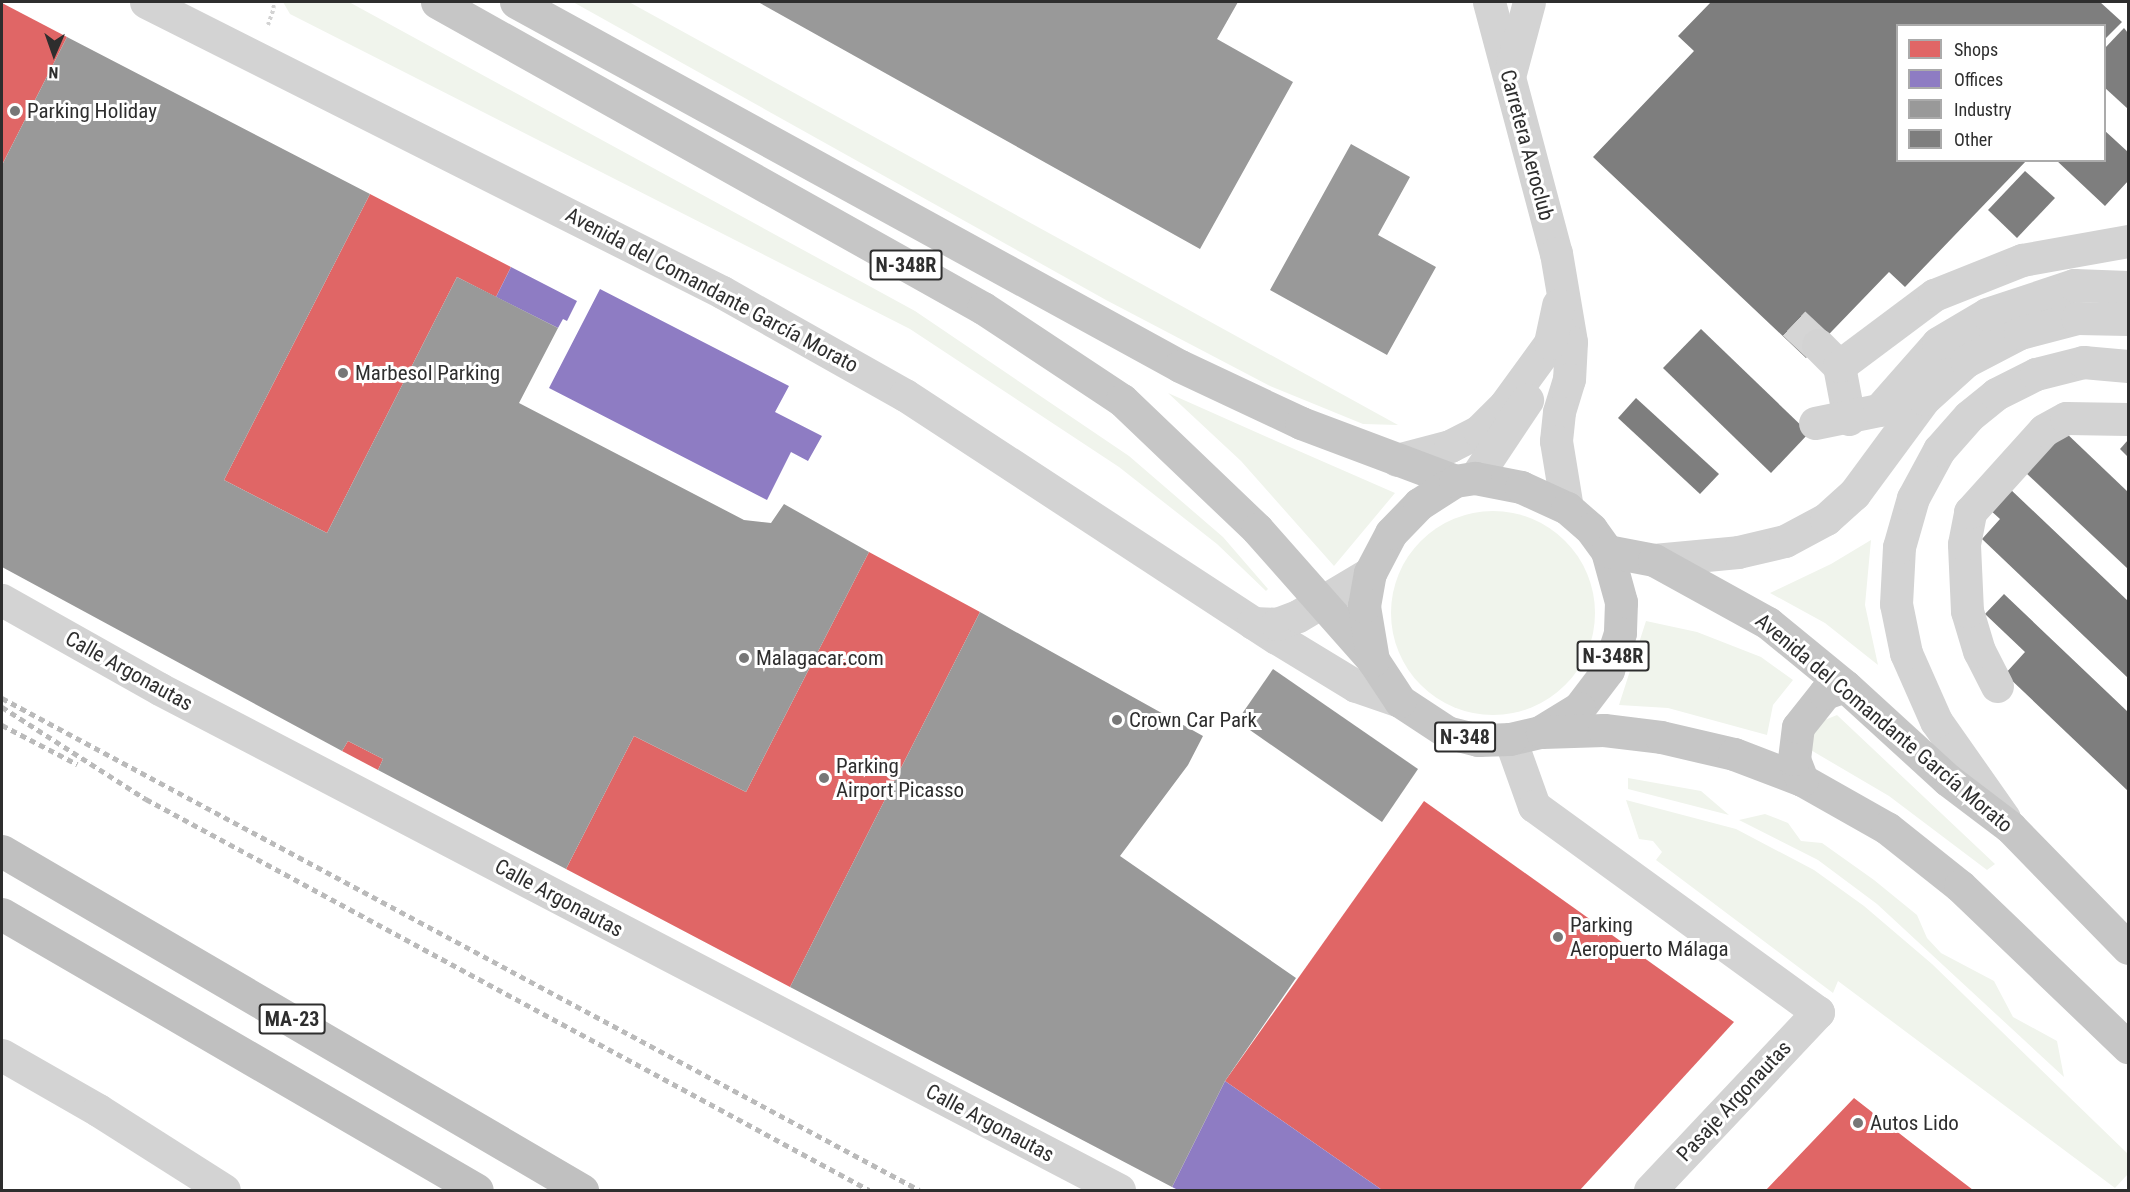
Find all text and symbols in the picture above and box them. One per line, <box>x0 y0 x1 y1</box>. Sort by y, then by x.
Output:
north arrow <box>24 24 84 84</box>
legend <box>1896 24 2106 162</box>
text: Shops <box>1954 39 1998 60</box>
text: N <box>48 63 59 82</box>
street label: Carretera Aeroclub <box>1495 67 1559 223</box>
text: Offices <box>1954 69 2003 90</box>
place label: Parking Holiday <box>27 98 157 124</box>
text: Industry <box>1954 99 2012 120</box>
marker: Parking Holiday <box>8 104 22 118</box>
text: Other <box>1954 129 1993 150</box>
street label: Avenida del Comandante García Morato <box>561 202 863 378</box>
road number: N-348R <box>868 248 944 282</box>
place label: Marbesol Parking <box>355 360 500 386</box>
marker: Marbesol Parking <box>336 366 350 380</box>
street label: Avenida del Comandante García Morato <box>1750 608 2018 838</box>
street label: Calle Argonautas <box>61 626 197 716</box>
road number: N-348R <box>1576 639 1650 673</box>
place label: Malagacar.com <box>756 645 884 671</box>
marker: Malagacar.com <box>737 651 751 665</box>
place label: Crown Car Park <box>1129 707 1257 733</box>
marker: Crown Car Park <box>1110 713 1124 727</box>
road number: N-348 <box>1434 720 1496 754</box>
place label: Parking Airport Picasso <box>836 753 964 803</box>
marker: Parking Airport Picasso <box>817 771 831 785</box>
street label: Calle Argonautas <box>491 854 627 942</box>
place label: Parking Aeropuerto Málaga <box>1570 912 1729 962</box>
marker: Parking Aeropuerto Málaga <box>1551 930 1565 944</box>
road number: MA-23 <box>258 1002 326 1036</box>
street label: Pasaje Argonautas <box>1672 1035 1796 1167</box>
street label: Calle Argonautas <box>922 1079 1058 1167</box>
place label: Autos Lido <box>1870 1110 1959 1136</box>
marker: Autos Lido <box>1851 1116 1865 1130</box>

